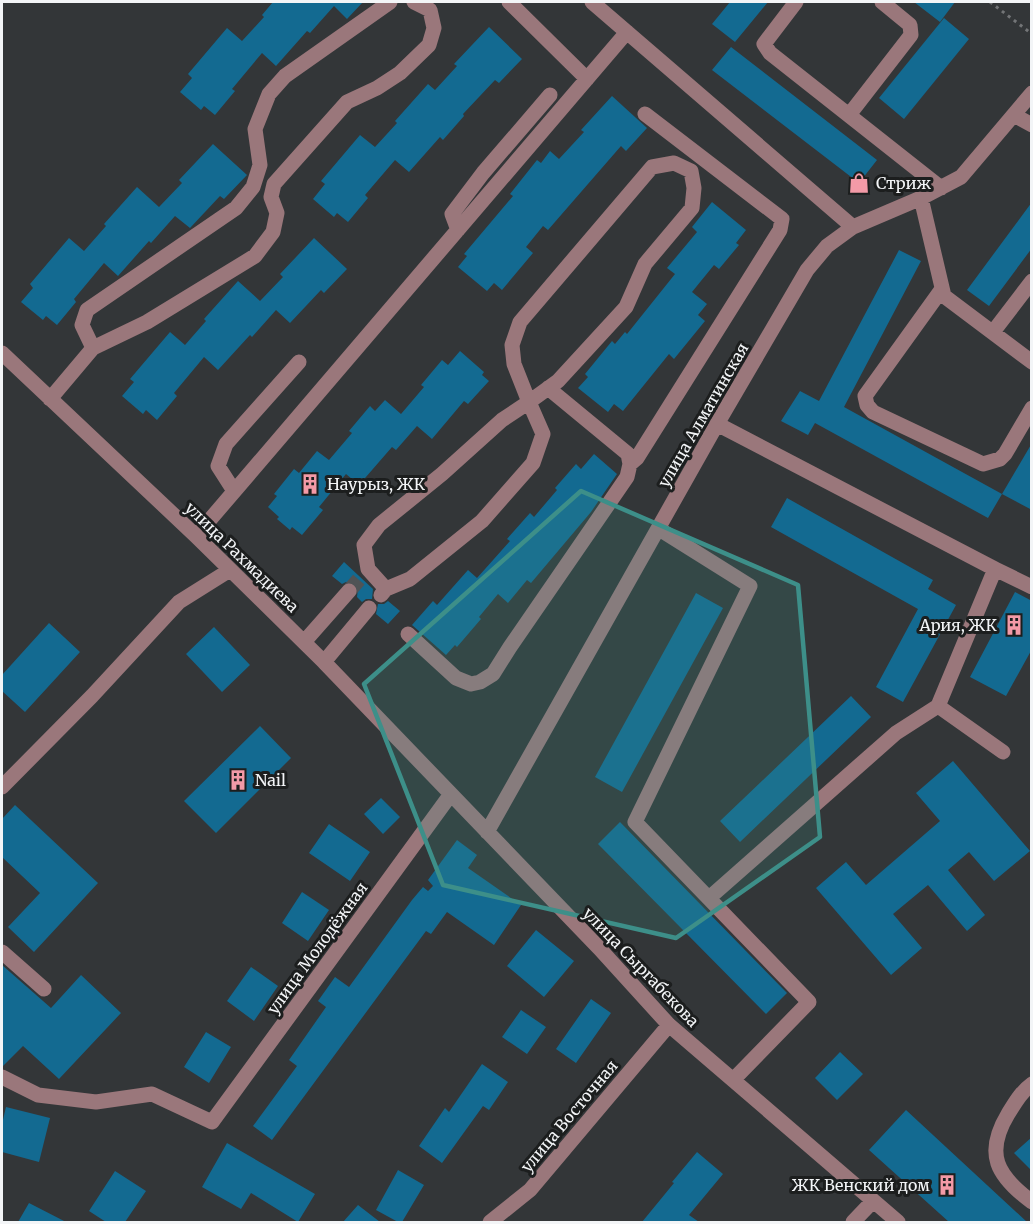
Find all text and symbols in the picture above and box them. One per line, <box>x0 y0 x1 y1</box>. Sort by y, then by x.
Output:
shop icon: Стриж <box>847 171 871 195</box>
place label: Стриж <box>876 173 932 193</box>
street label: улица Алматинская <box>653 339 753 491</box>
building icon: Наурыз, ЖК <box>298 472 322 496</box>
place label: Наурыз, ЖК <box>327 474 426 494</box>
street label: улица Рахмадиева <box>181 498 303 617</box>
building icon: Ария, ЖК <box>1002 613 1026 637</box>
place label: Ария, ЖК <box>919 615 998 635</box>
building icon: Nail <box>226 768 250 792</box>
place label: Nail <box>255 770 286 790</box>
street label: улица Молодёжная <box>262 878 372 1018</box>
street label: улица Сыргабекова <box>579 903 704 1031</box>
street label: улица Восточная <box>516 1056 622 1176</box>
building icon: ЖК Венский дом <box>935 1173 959 1197</box>
place label: ЖК Венский дом <box>792 1175 930 1195</box>

